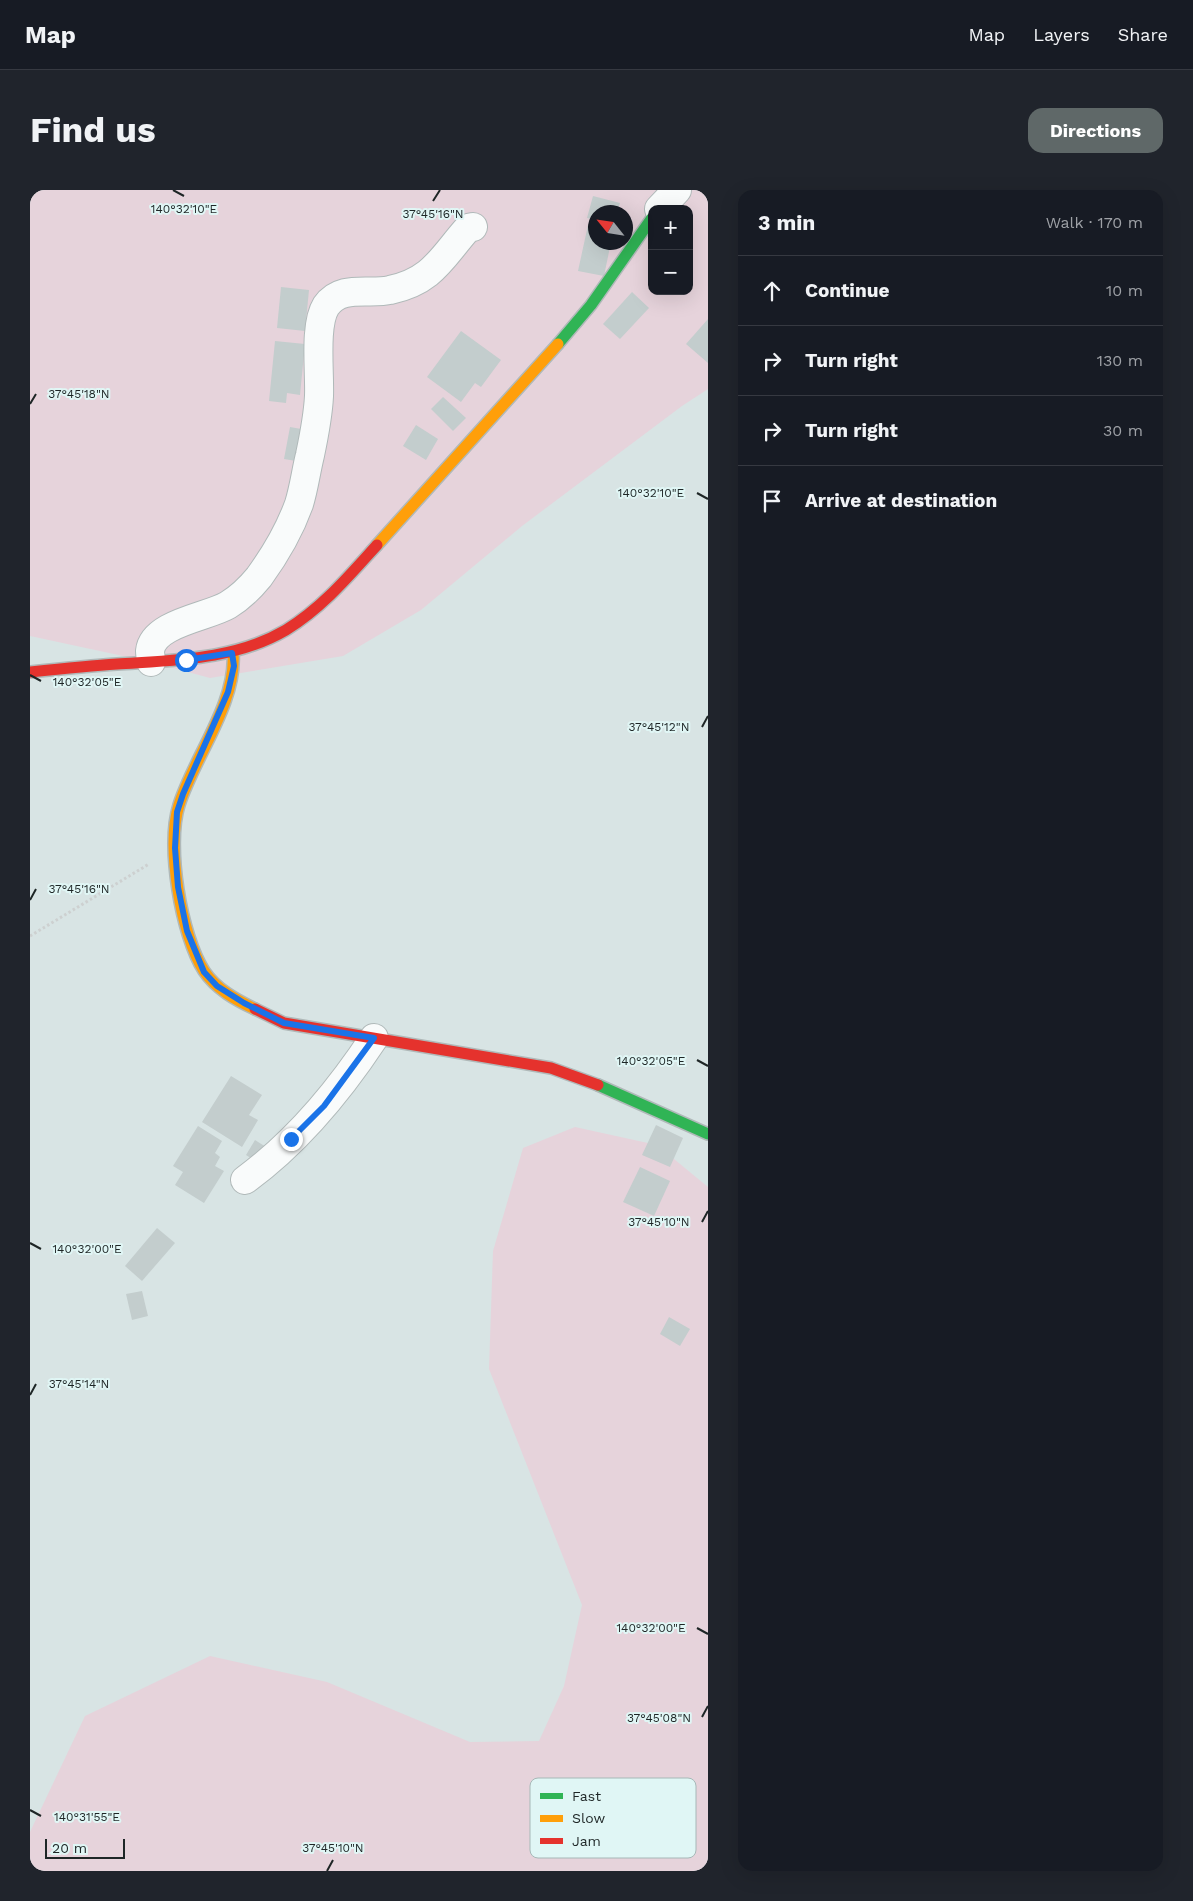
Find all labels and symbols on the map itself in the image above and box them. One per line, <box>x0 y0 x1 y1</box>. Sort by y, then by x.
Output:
text: 140°32'10"E <box>151 202 218 216</box>
north arrow <box>588 205 633 250</box>
text: 37°45'16"N <box>402 207 464 221</box>
text: 37°45'18"N <box>48 387 110 401</box>
text: 140°32'10"E <box>618 486 685 500</box>
route start <box>175 649 198 672</box>
text: 140°32'05"E <box>53 675 122 689</box>
text: 37°45'12"N <box>629 720 689 734</box>
text: 37°45'16"N <box>48 882 110 896</box>
text: 140°32'05"E <box>617 1054 686 1068</box>
route end <box>280 1128 303 1151</box>
text: 37°45'10"N <box>628 1215 690 1229</box>
text: 140°32'00"E <box>52 1242 122 1256</box>
text: 37°45'14"N <box>49 1377 109 1391</box>
text: 140°32'00"E <box>616 1621 686 1635</box>
text: 37°45'08"N <box>627 1711 691 1725</box>
legend <box>530 1778 696 1858</box>
text: Fast <box>572 1788 601 1804</box>
text: 140°31'55"E <box>54 1810 120 1824</box>
text: Slow <box>572 1810 605 1826</box>
text: Jam <box>572 1833 601 1849</box>
scale bar <box>45 1836 125 1859</box>
text: 37°45'10"N <box>302 1841 364 1855</box>

